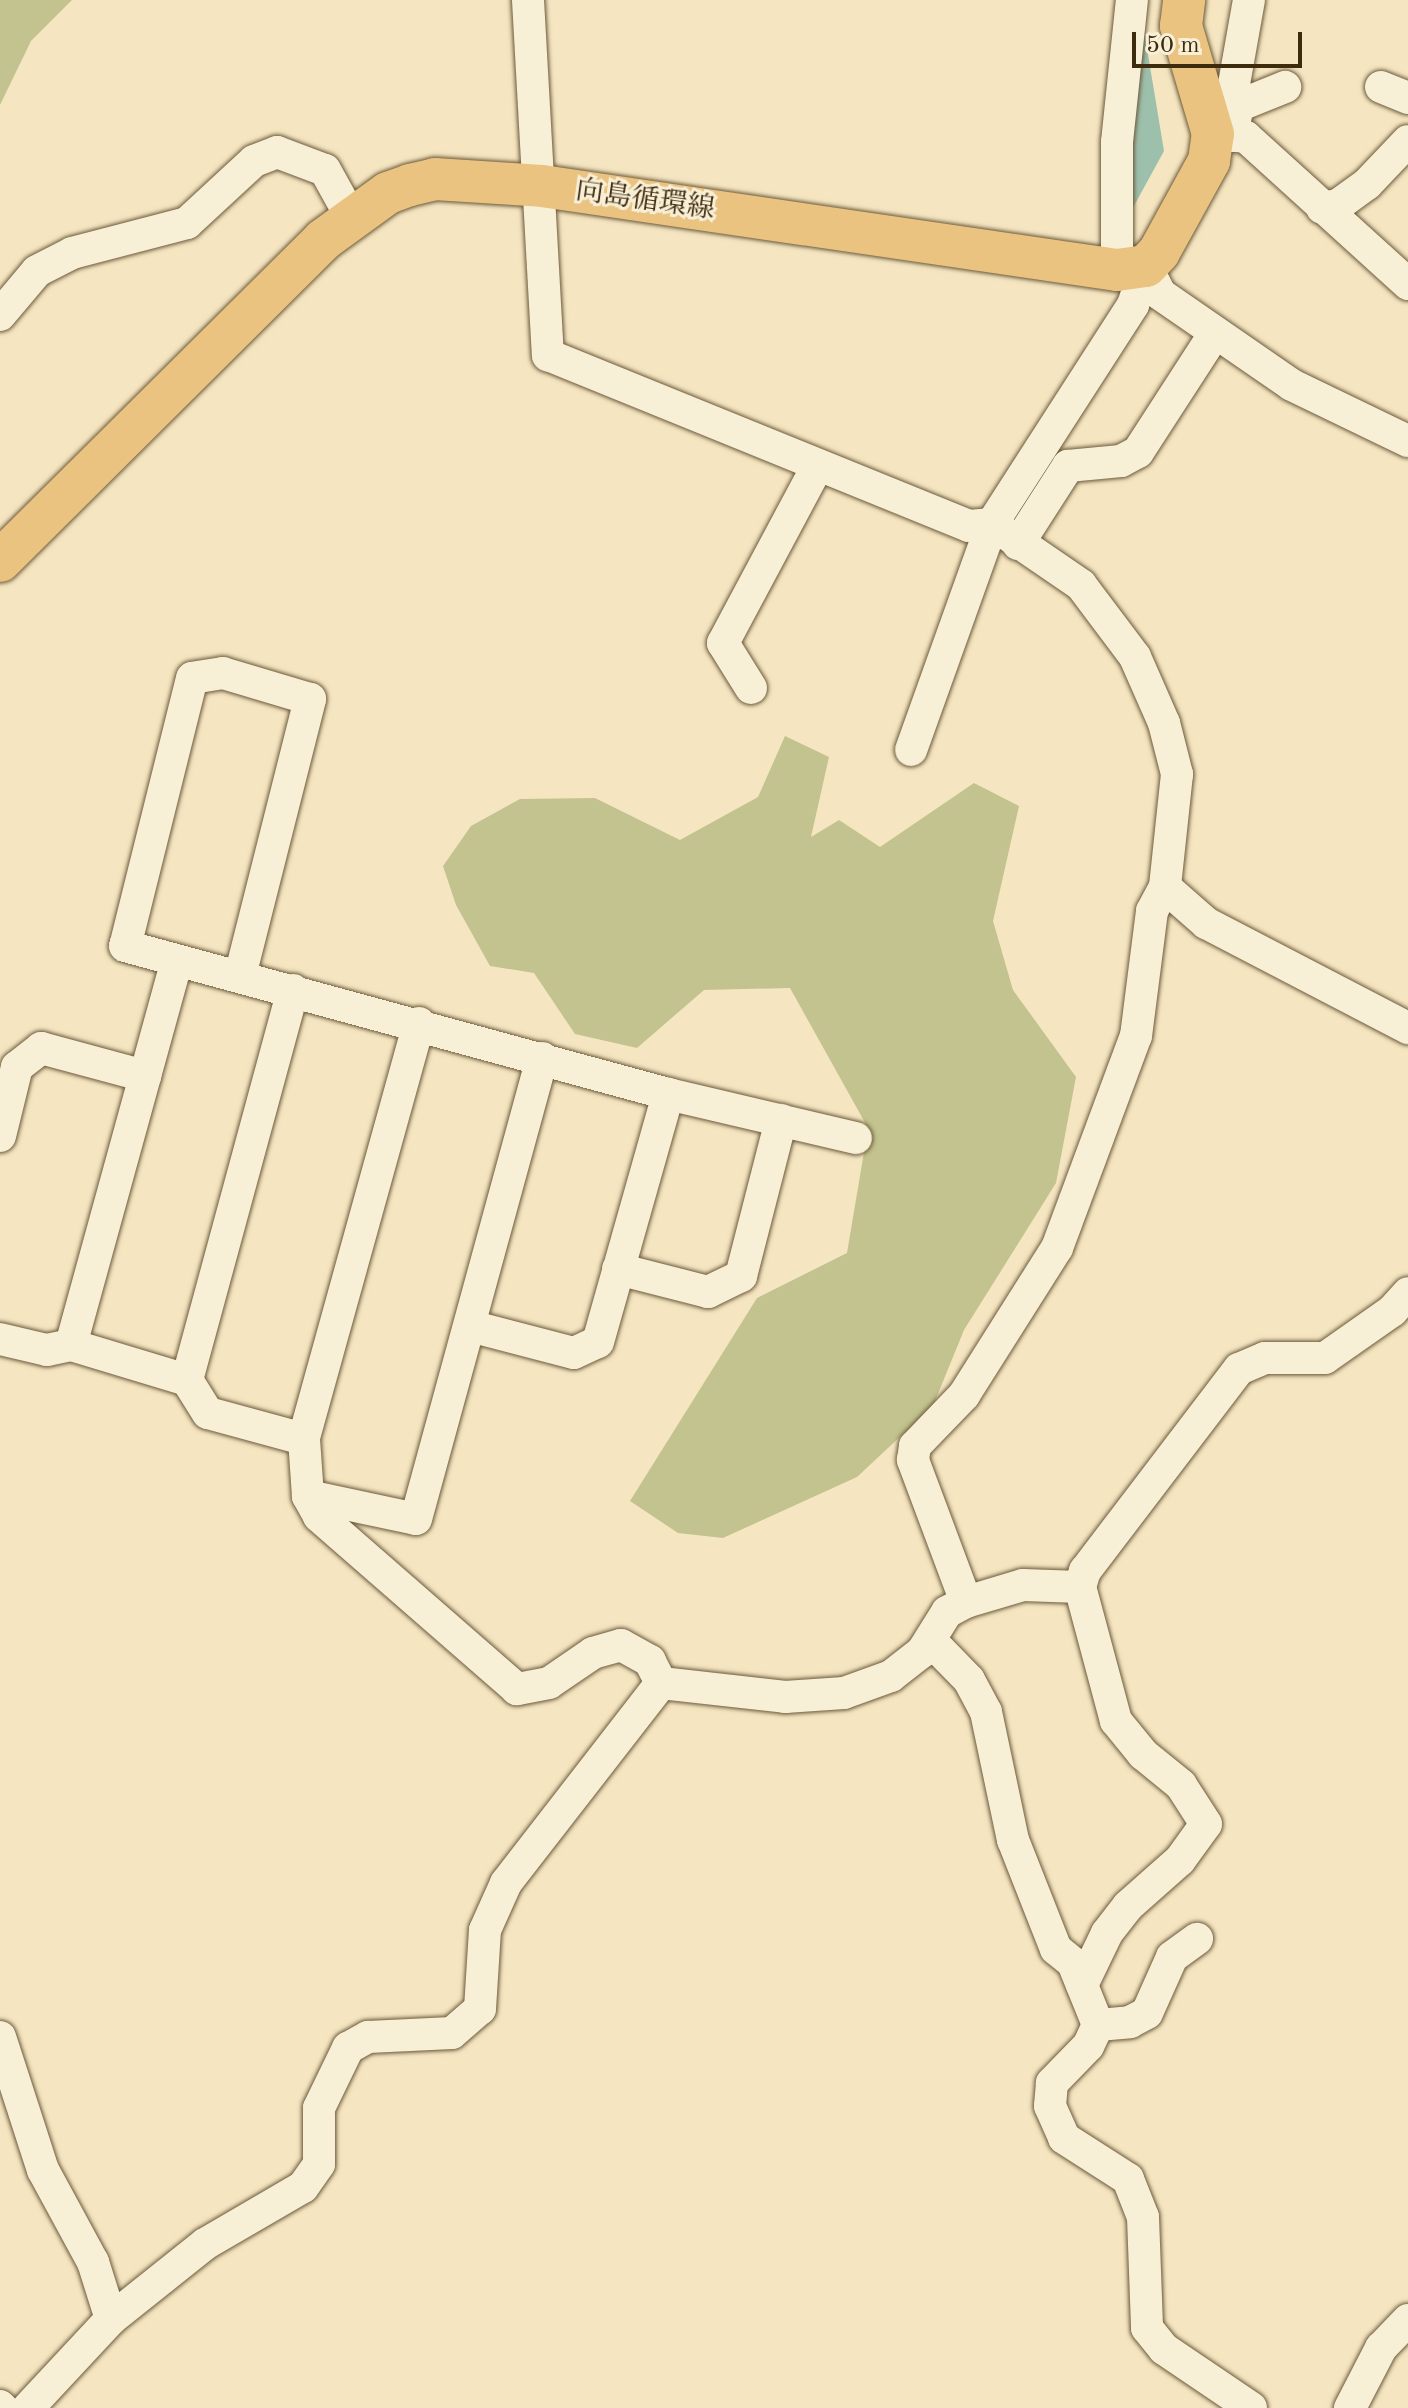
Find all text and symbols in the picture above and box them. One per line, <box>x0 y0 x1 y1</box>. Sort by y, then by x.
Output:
scale bar <box>1136 16 1306 66</box>
text: 50 m <box>1146 34 1200 58</box>
street label: 向島循環線 <box>573 175 717 227</box>

